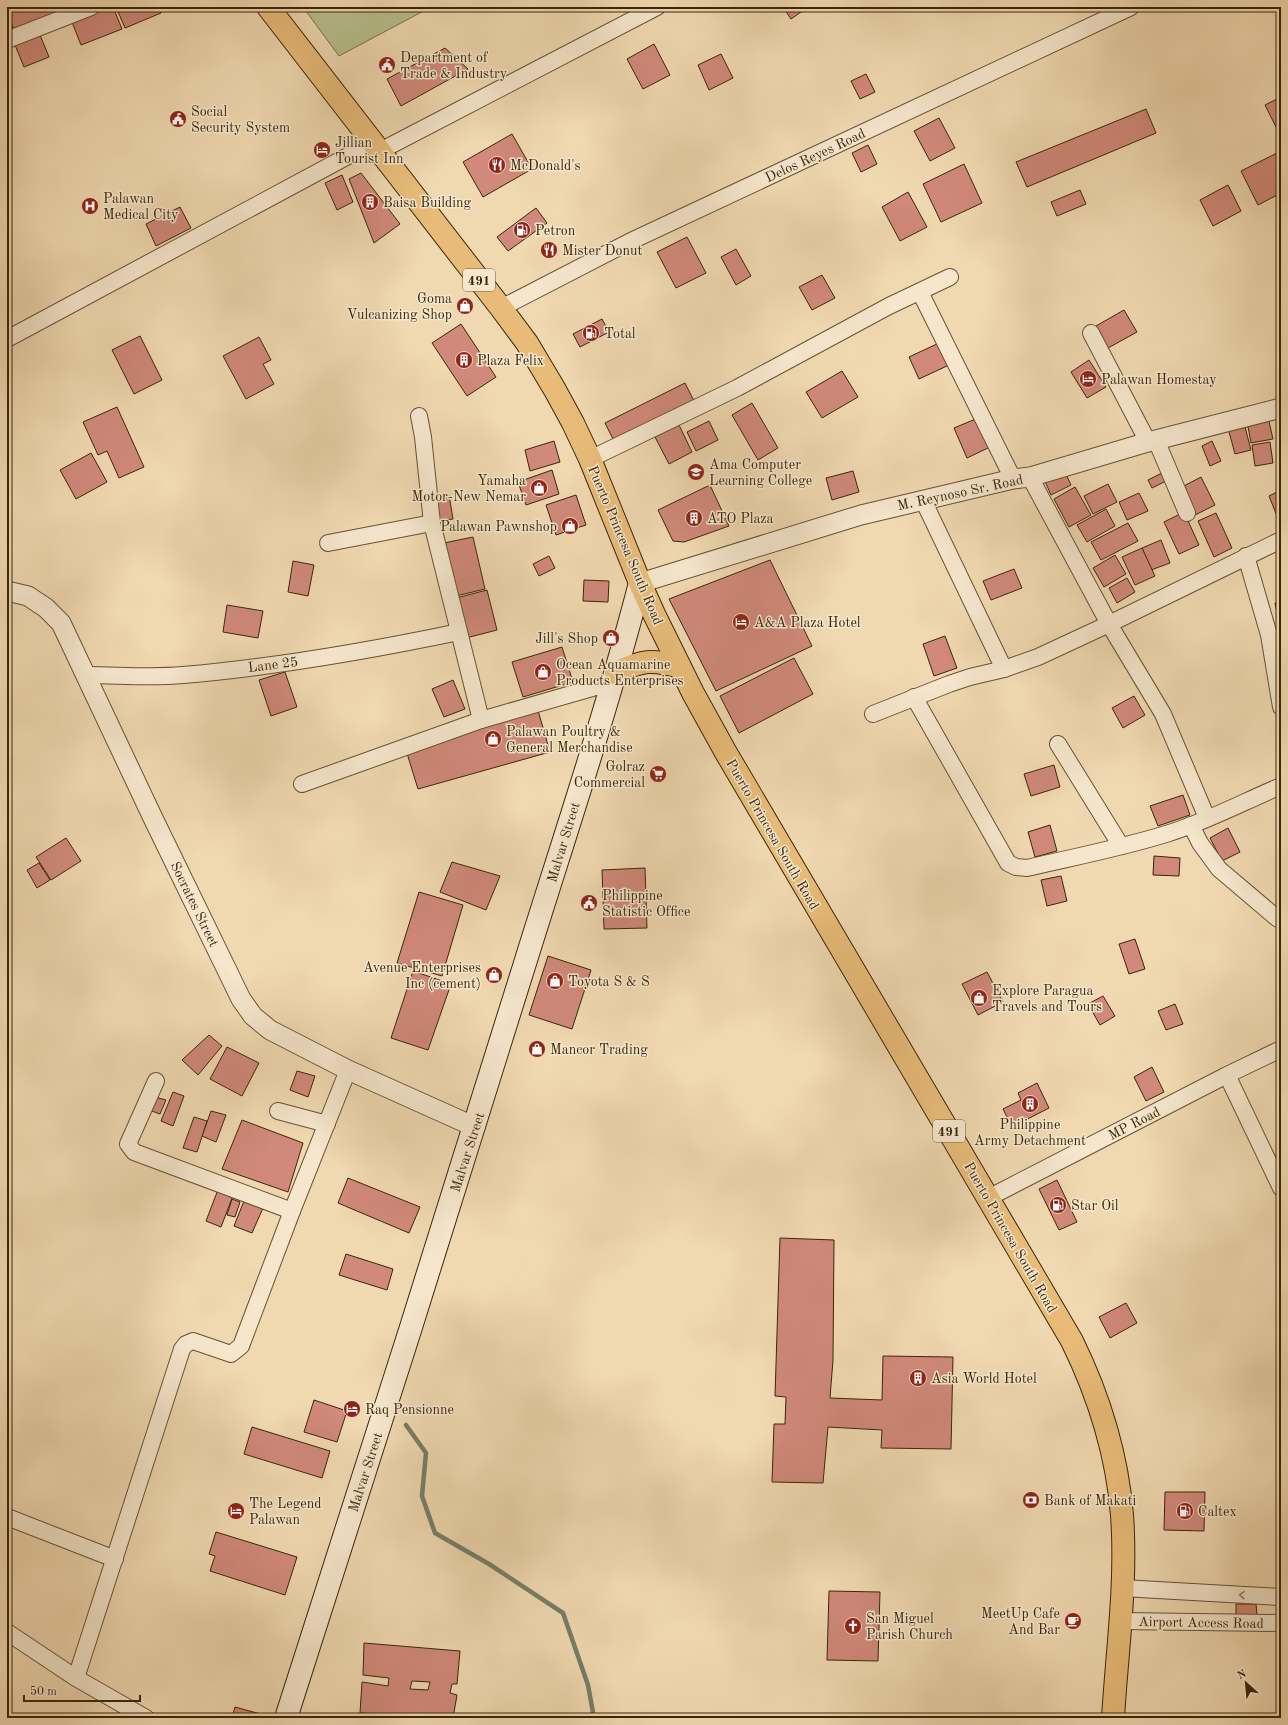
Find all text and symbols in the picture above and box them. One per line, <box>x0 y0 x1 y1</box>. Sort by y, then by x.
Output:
place label: Department of Trade & Industry <box>400 51 508 81</box>
public building icon: Department of Trade & Industry <box>377 55 397 75</box>
place label: Social Security System <box>191 105 290 135</box>
public building icon: Social Security System <box>168 109 188 129</box>
street label: Delos Reyes Road <box>763 127 868 185</box>
place label: Jillian Tourist Inn <box>335 136 404 166</box>
hotel icon: Jillian Tourist Inn <box>312 140 332 160</box>
restaurant icon: McDonald's <box>487 155 507 175</box>
place label: McDonald's <box>510 159 581 173</box>
place label: Palawan Medical City <box>103 192 179 222</box>
building icon: Baisa Building <box>360 192 380 212</box>
hospital icon: Palawan Medical City <box>80 196 100 216</box>
place label: Baisa Building <box>383 196 472 210</box>
fuel station icon: Petron <box>512 220 532 240</box>
place label: Petron <box>535 224 576 238</box>
restaurant icon: Mister Donut <box>539 240 559 260</box>
place label: Mister Donut <box>562 244 642 258</box>
road number: 491 <box>463 269 495 291</box>
place label: Goma Vulcanizing Shop <box>347 292 452 322</box>
shop icon: Goma Vulcanizing Shop <box>455 296 475 316</box>
fuel station icon: Total <box>581 323 601 343</box>
place label: Total <box>604 327 636 341</box>
building icon: Plaza Felix <box>454 350 474 370</box>
place label: Plaza Felix <box>477 354 544 368</box>
hotel icon: Palawan Homestay <box>1078 369 1098 389</box>
place label: Palawan Homestay <box>1101 373 1217 387</box>
place label: Ama Computer Learning College <box>709 458 812 488</box>
school or university icon: Ama Computer Learning College <box>686 462 706 482</box>
street label: Puerto Princesa South Road <box>585 464 665 627</box>
street label: M. Reynoso Sr. Road <box>896 473 1024 513</box>
place label: Yamaha Motor-New Nemar <box>412 474 526 504</box>
shop icon: Yamaha Motor-New Nemar <box>529 478 549 498</box>
building icon: ATO Plaza <box>684 508 704 528</box>
place label: ATO Plaza <box>707 512 774 526</box>
shop icon: Palawan Pawnshop <box>560 516 580 536</box>
place label: Palawan Pawnshop <box>440 520 557 534</box>
hotel icon: A&A Plaza Hotel <box>731 612 751 632</box>
place label: A&A Plaza Hotel <box>754 616 861 630</box>
shop icon: Jill's Shop <box>601 628 621 648</box>
place label: Jill's Shop <box>535 632 598 646</box>
street label: Lane 25 <box>247 655 299 675</box>
place label: Ocean Aquamarine Products Enterprises <box>556 658 684 688</box>
shop icon: Ocean Aquamarine Products Enterprises <box>533 662 553 682</box>
place label: Palawan Poultry & General Merchandise <box>506 725 633 755</box>
shop icon: Palawan Poultry & General Merchandise <box>483 729 503 749</box>
street label: Puerto Princesa South Road <box>723 757 821 912</box>
place label: Golraz Commercial <box>574 760 645 790</box>
supermarket icon: Golraz Commercial <box>648 764 668 784</box>
street label: Malvar Street <box>545 800 583 884</box>
street label: Socrates Street <box>167 860 221 949</box>
place label: Philippine Statistic Office <box>602 889 690 919</box>
public building icon: Philippine Statistic Office <box>579 893 599 913</box>
place label: Avenue Enterprises Inc (cement) <box>363 961 481 991</box>
shop icon: Avenue Enterprises Inc (cement) <box>484 965 504 985</box>
shop icon: Toyota S & S <box>545 971 565 991</box>
place label: Toyota S & S <box>568 975 650 989</box>
place label: Explore Paragua Travels and Tours <box>992 984 1102 1014</box>
shop icon: Explore Paragua Travels and Tours <box>969 988 989 1008</box>
shop icon: Mancor Trading <box>527 1039 547 1059</box>
place label: Mancor Trading <box>550 1043 648 1057</box>
building icon: Philippine Army Detachment <box>1020 1094 1040 1114</box>
street label: MP Road <box>1106 1105 1163 1143</box>
street label: Malvar Street <box>448 1111 487 1194</box>
place label: Philippine Army Detachment <box>974 1118 1086 1148</box>
road number: 491 <box>933 1120 965 1142</box>
street label: Puerto Princesa South Road <box>961 1160 1059 1315</box>
fuel station icon: Star Oil <box>1048 1195 1068 1215</box>
place label: Star Oil <box>1071 1199 1119 1213</box>
building icon: Asia World Hotel <box>908 1368 928 1388</box>
place label: Asia World Hotel <box>931 1372 1037 1386</box>
hotel icon: Raq Pensionne <box>342 1399 362 1419</box>
place label: Raq Pensionne <box>365 1403 454 1417</box>
street label: Malvar Street <box>346 1431 385 1514</box>
bank icon: Bank of Makati <box>1021 1490 1041 1510</box>
place label: Bank of Makati <box>1044 1494 1137 1508</box>
place label: The Legend Palawan <box>249 1497 322 1527</box>
hotel icon: The Legend Palawan <box>226 1501 246 1521</box>
fuel station icon: Caltex <box>1175 1501 1195 1521</box>
place label: Caltex <box>1198 1505 1237 1519</box>
one-way arrow <box>1239 1590 1245 1599</box>
place label: MeetUp Cafe And Bar <box>981 1607 1060 1637</box>
cafe icon: MeetUp Cafe And Bar <box>1063 1611 1083 1631</box>
place label: San Miguel Parish Church <box>866 1612 953 1642</box>
street label: Airport Access Road <box>1138 1615 1264 1631</box>
church icon: San Miguel Parish Church <box>843 1616 863 1636</box>
north arrow <box>1226 1663 1266 1703</box>
text: N <box>1236 1668 1249 1682</box>
scale bar <box>24 1677 140 1703</box>
text: 50 m <box>30 1685 57 1698</box>

